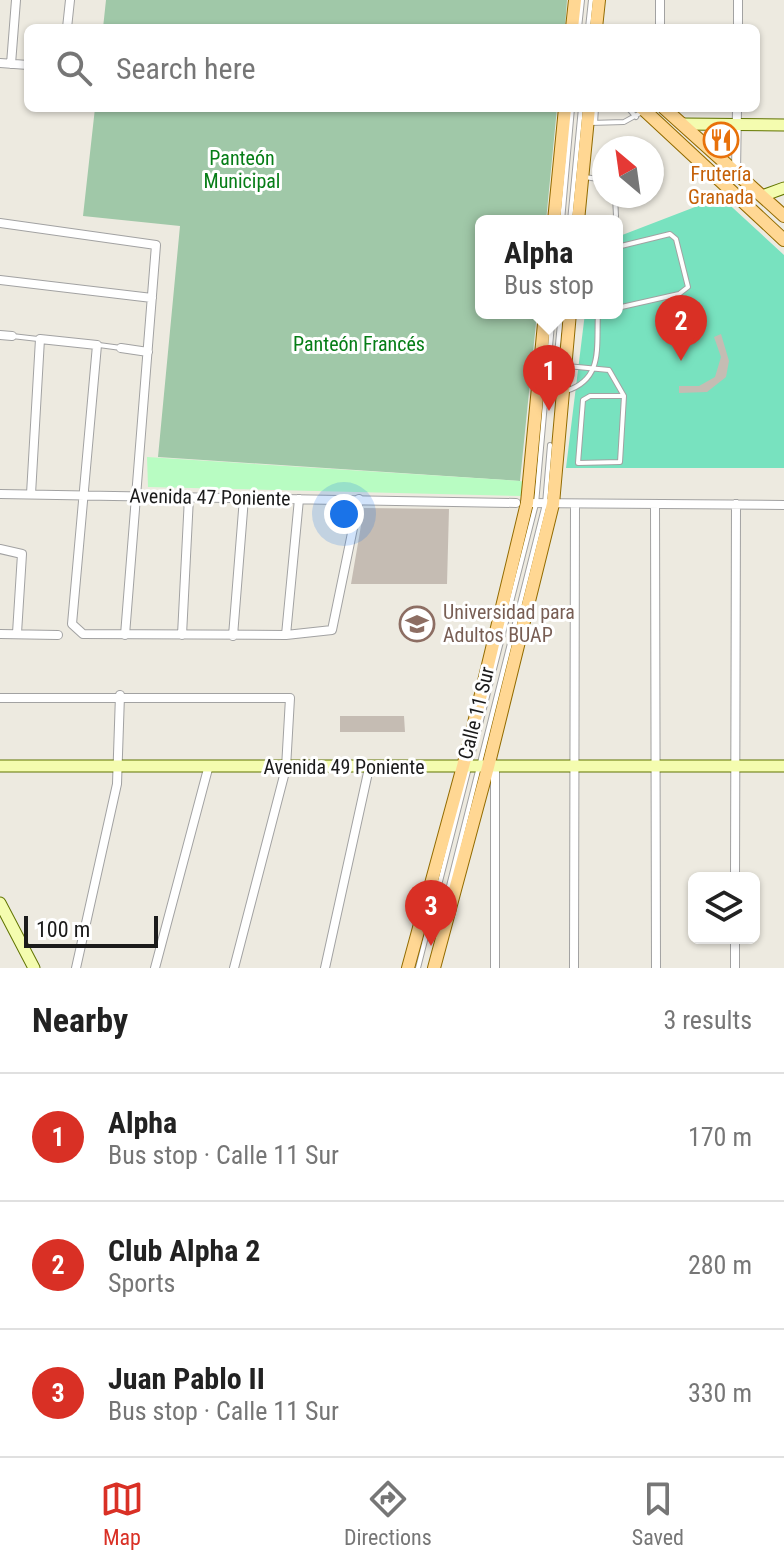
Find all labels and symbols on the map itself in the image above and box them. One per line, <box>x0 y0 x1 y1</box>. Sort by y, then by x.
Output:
restaurant icon: Frutería Granada <box>702 121 740 159</box>
north arrow <box>592 136 664 208</box>
park label: Panteón Municipal <box>204 146 280 193</box>
place label: Frutería Granada <box>688 162 754 209</box>
pin: 2 <box>655 295 707 361</box>
park label: Panteón Francés <box>293 332 425 356</box>
pin: 1 <box>523 345 575 411</box>
street label: Avenida 47 Poniente <box>129 484 291 510</box>
your location <box>324 494 364 534</box>
place label: Universidad para Adultos BUAP <box>443 600 575 647</box>
school or university icon: Universidad para Adultos BUAP <box>398 605 436 643</box>
street label: Calle 11 Sur <box>453 664 499 762</box>
street label: Avenida 49 Poniente <box>263 755 425 779</box>
pin: 3 <box>405 880 457 946</box>
scale bar <box>24 912 158 948</box>

